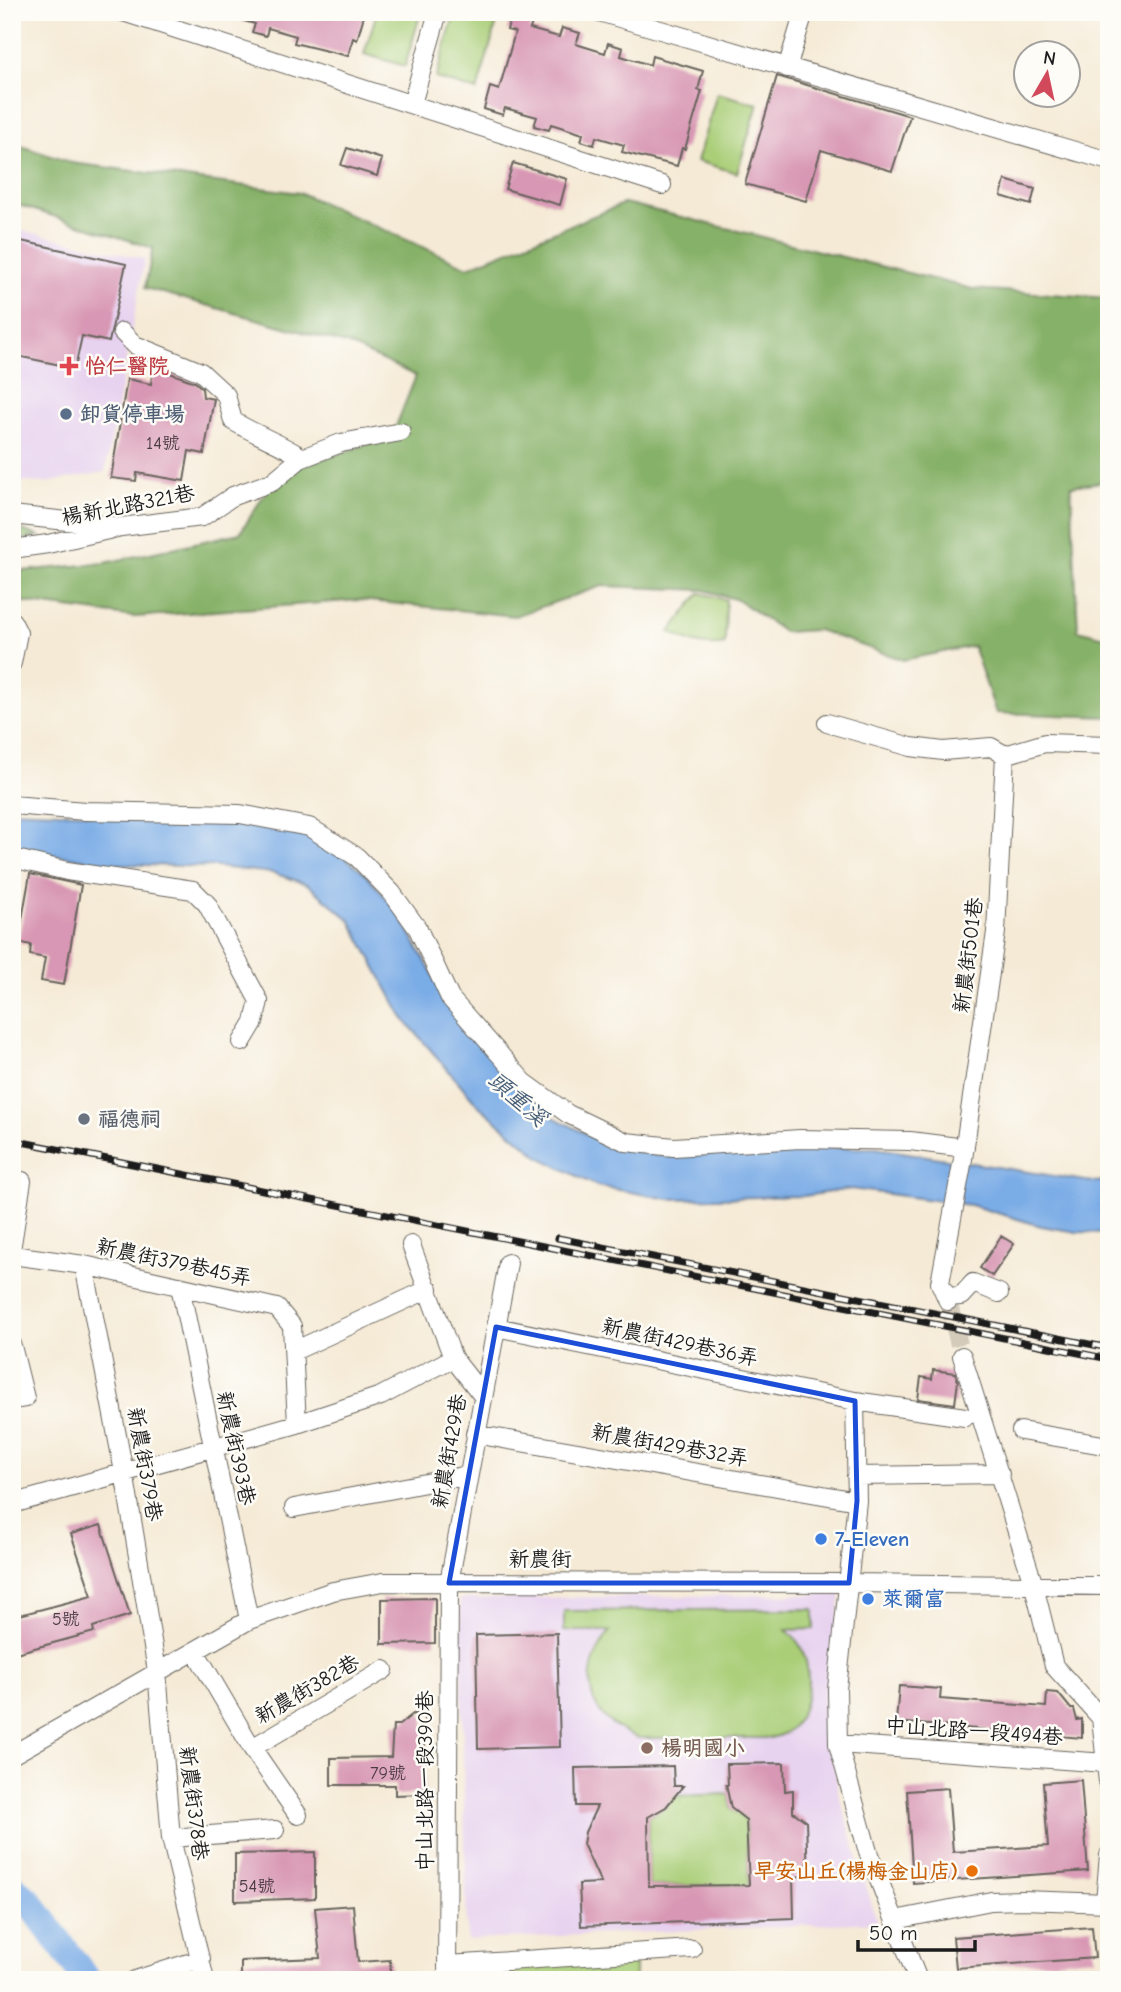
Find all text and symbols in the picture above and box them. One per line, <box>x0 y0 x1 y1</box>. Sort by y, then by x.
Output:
north arrow <box>1012 38 1082 108</box>
text: N <box>1042 46 1057 70</box>
place label: 怡仁醫院 <box>85 354 169 378</box>
marker: 怡仁醫院 <box>59 356 79 376</box>
place label: 卸貨停車場 <box>80 402 185 426</box>
marker: 卸貨停車場 <box>58 406 74 422</box>
house number: 14號 <box>146 433 180 454</box>
street label: 楊新北路321巷 <box>59 480 197 530</box>
street label: 新農街501巷 <box>949 896 987 1014</box>
water label: 頭重溪 <box>483 1066 554 1133</box>
place label: 福德祠 <box>98 1107 161 1131</box>
marker: 福德祠 <box>76 1111 92 1127</box>
street label: 新農街379巷45弄 <box>94 1234 254 1290</box>
street label: 新農街429巷36弄 <box>600 1314 760 1370</box>
street label: 新農街393巷 <box>212 1389 260 1507</box>
street label: 新農街429巷 <box>427 1392 471 1510</box>
street label: 新農街379巷 <box>123 1405 167 1523</box>
street label: 新農街429巷32弄 <box>590 1419 750 1471</box>
place label: 7-Eleven <box>835 1527 909 1551</box>
marker: 7-Eleven <box>813 1531 829 1547</box>
street label: 新農街 <box>509 1547 572 1571</box>
place label: 萊爾富 <box>882 1587 945 1611</box>
marker: 萊爾富 <box>860 1591 876 1607</box>
house number: 5號 <box>52 1609 80 1630</box>
street label: 新農街382巷 <box>251 1649 363 1729</box>
street label: 中山北路一段390巷 <box>413 1690 437 1872</box>
street label: 中山北路一段494巷 <box>884 1713 1064 1749</box>
place label: 楊明國小 <box>661 1736 745 1760</box>
marker: 楊明國小 <box>639 1740 655 1756</box>
street label: 新農街378巷 <box>175 1744 213 1862</box>
house number: 79號 <box>370 1763 406 1784</box>
place label: 早安山丘(楊梅金山店) <box>754 1859 958 1883</box>
marker: 早安山丘(楊梅金山店) <box>964 1863 980 1879</box>
house number: 54號 <box>239 1876 275 1897</box>
scale bar <box>858 1908 976 1952</box>
text: 50 m <box>869 1921 918 1945</box>

